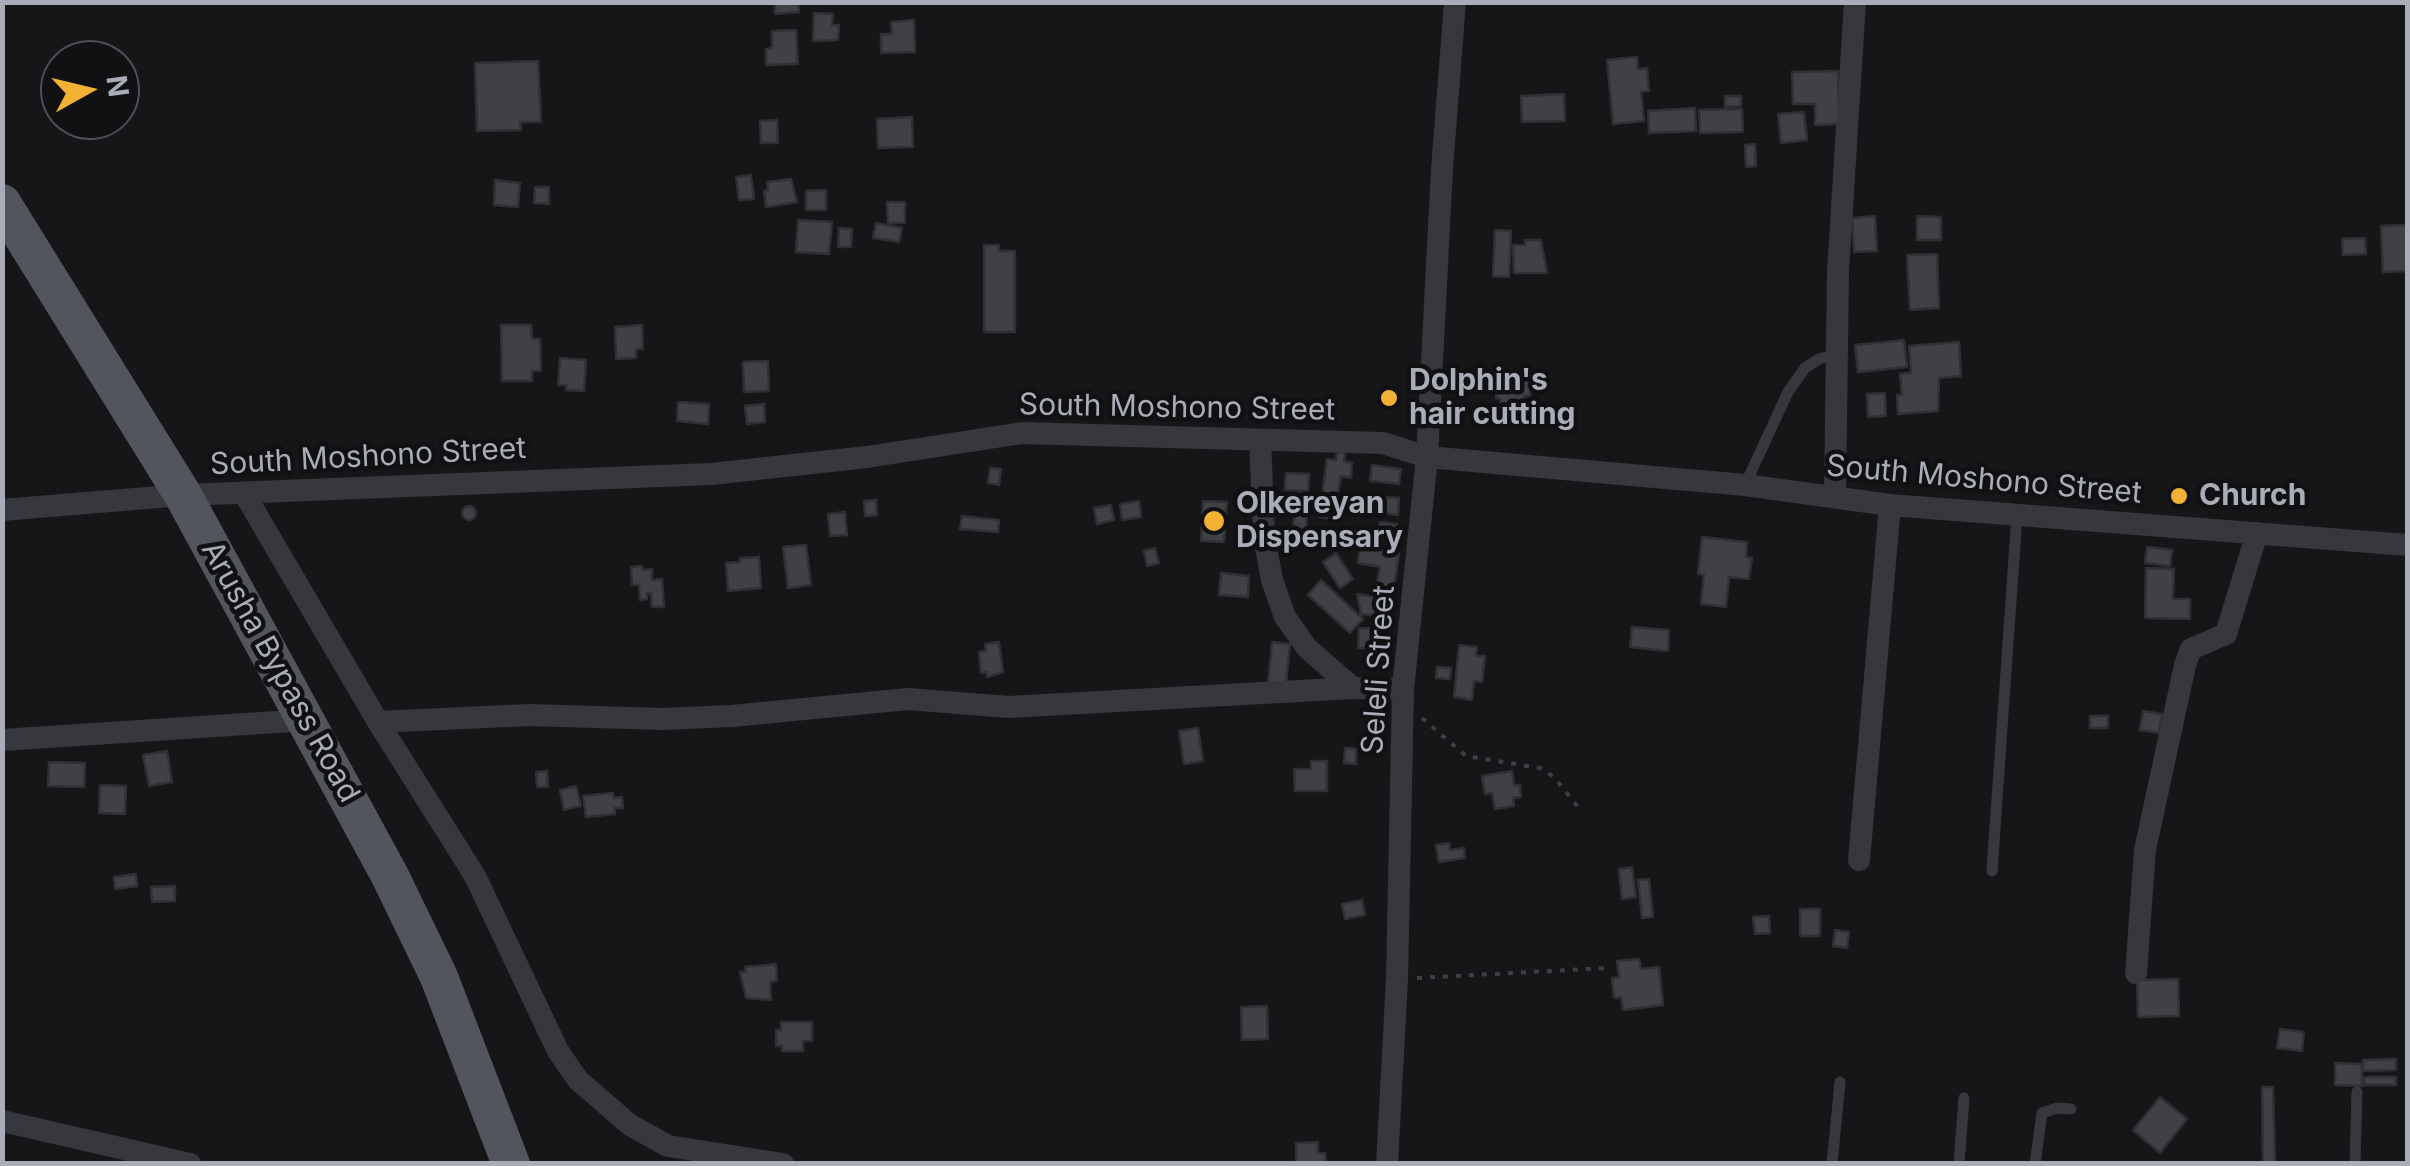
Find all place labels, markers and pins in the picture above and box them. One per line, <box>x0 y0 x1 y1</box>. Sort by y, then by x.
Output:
place label: Dolphin's hair cutting <box>1409 363 1576 434</box>
marker: Dolphin's hair cutting <box>1378 387 1400 409</box>
place label: Church <box>2199 478 2306 514</box>
marker: Church <box>2168 485 2190 507</box>
place label: Olkereyan Dispensary <box>1236 486 1403 556</box>
marker: Olkereyan Dispensary <box>1201 508 1227 534</box>

